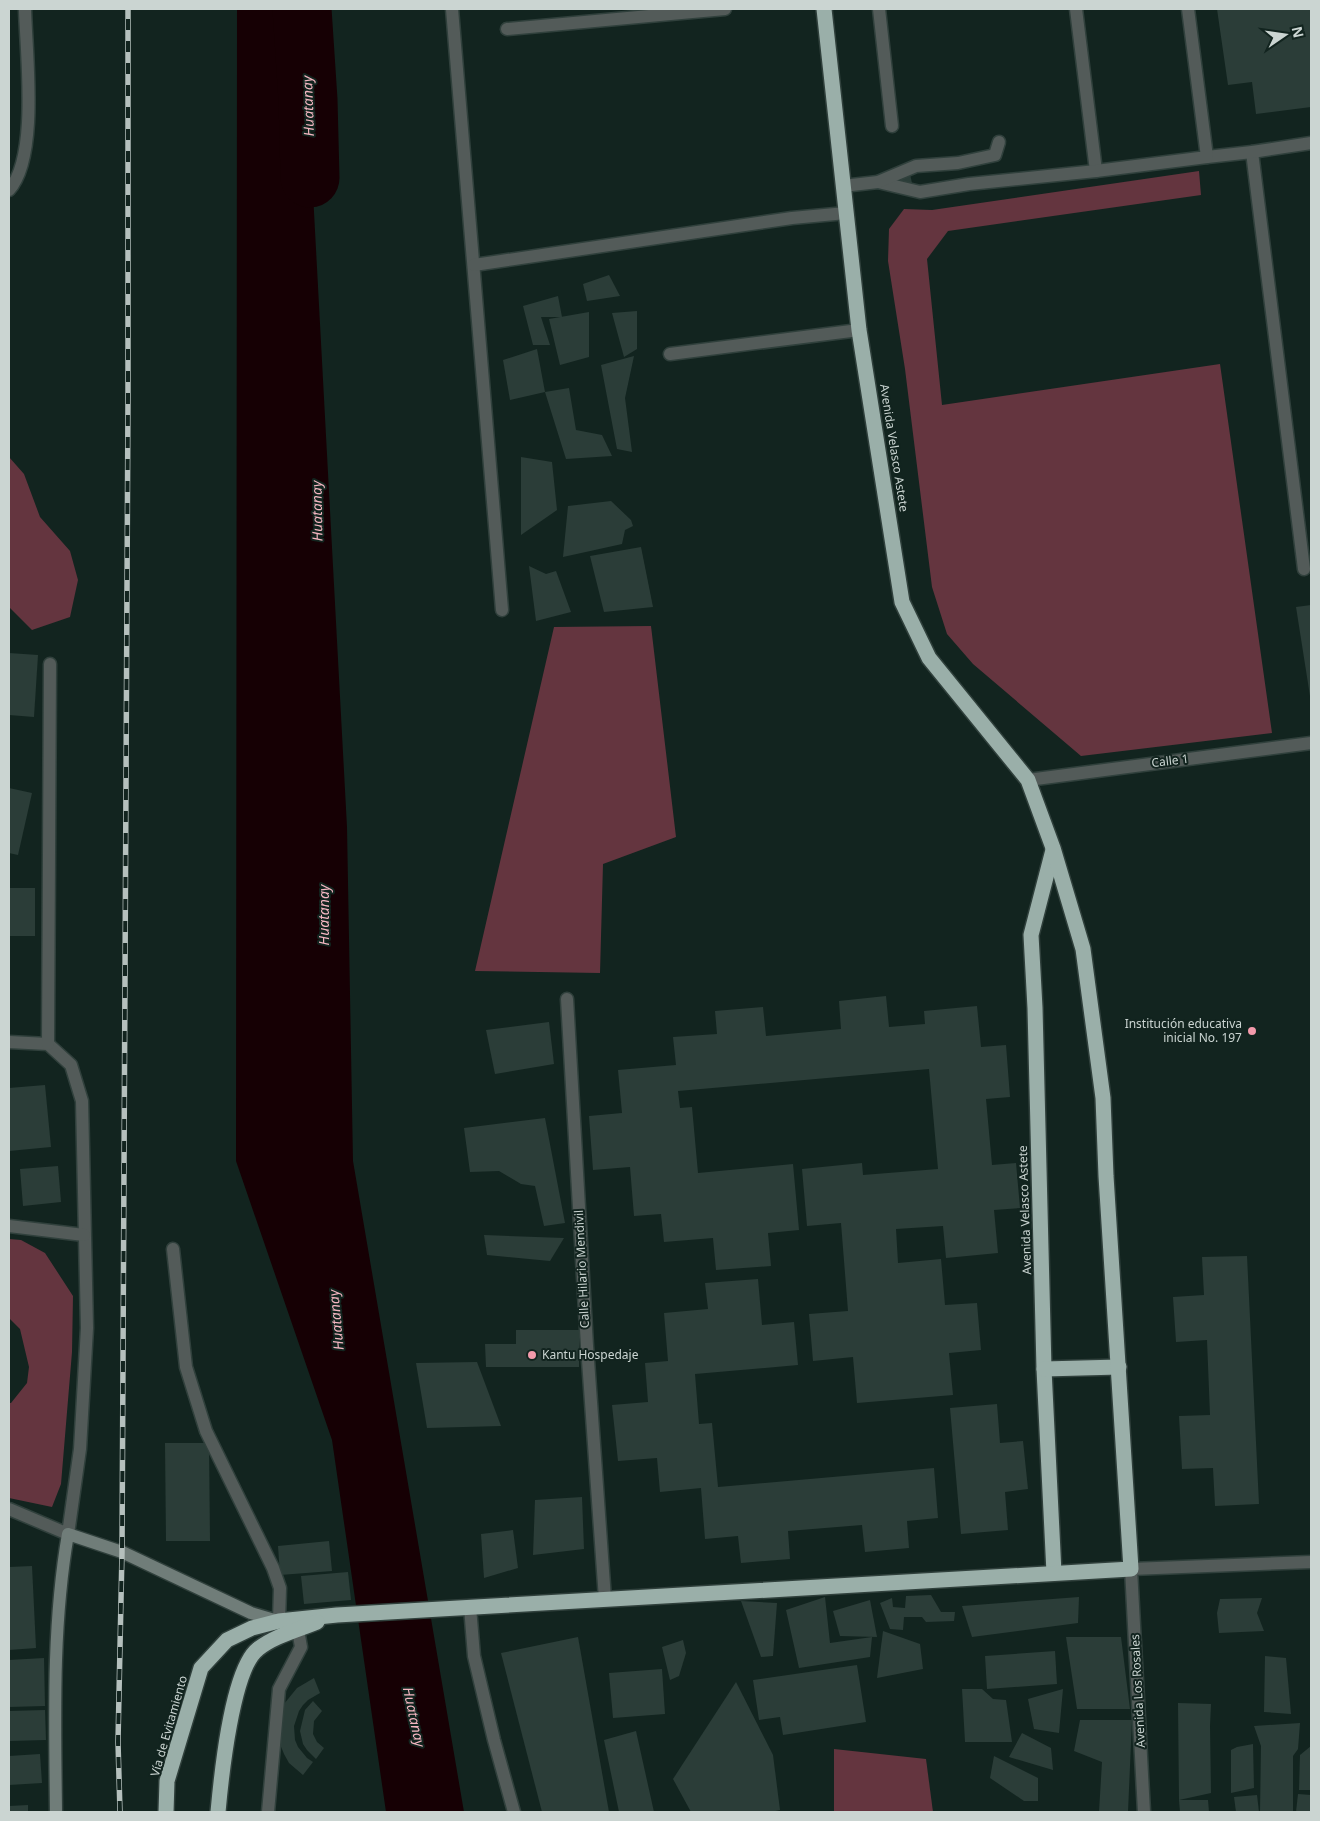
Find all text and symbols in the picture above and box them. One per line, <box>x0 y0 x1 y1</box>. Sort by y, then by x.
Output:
north arrow <box>1260 10 1310 60</box>
text: N <box>1288 24 1309 40</box>
water label: Huatanay <box>297 74 318 137</box>
street label: Avenida Velasco Astete <box>876 383 913 513</box>
water label: Huatanay <box>306 479 327 542</box>
street label: Calle 1 <box>1150 750 1189 771</box>
water label: Huatanay <box>314 883 333 945</box>
place label: Institución educativa inicial No. 197 <box>1125 1015 1242 1046</box>
marker: Institución educativa inicial No. 197 <box>1246 1025 1258 1037</box>
street label: Avenida Velasco Astete <box>1014 1145 1035 1275</box>
street label: Calle Hilario Mendivil <box>570 1209 593 1329</box>
water label: Huatanay <box>323 1287 348 1351</box>
place label: Kantu Hospedaje <box>542 1346 639 1363</box>
marker: Kantu Hospedaje <box>526 1349 538 1361</box>
street label: Avenida Los Rosales <box>1126 1634 1149 1748</box>
street label: Vía de Evitamiento <box>146 1673 191 1778</box>
water label: Huatanay <box>399 1685 430 1750</box>

